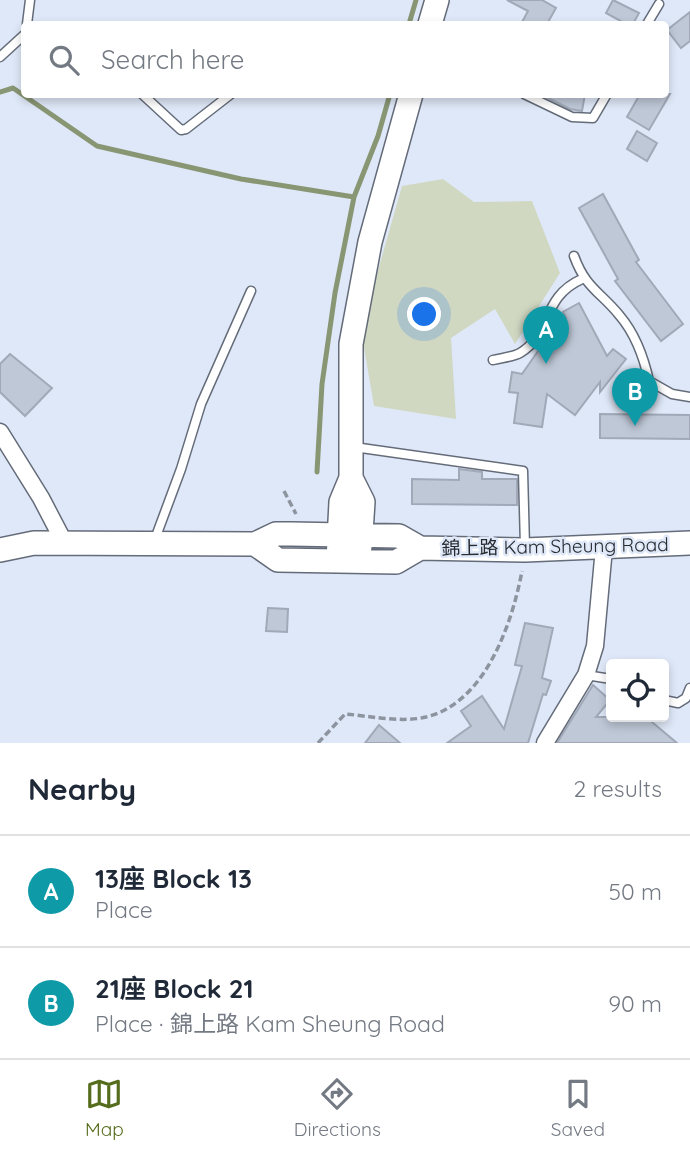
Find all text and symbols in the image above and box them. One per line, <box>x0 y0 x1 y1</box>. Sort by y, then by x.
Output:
search box <box>21 21 669 98</box>
icon: search <box>45 41 83 79</box>
text: Search here <box>101 43 245 76</box>
your location <box>407 297 441 331</box>
pin: A <box>523 306 569 364</box>
pin: B <box>612 368 658 426</box>
street label: 錦上路 Kam Sheung Road <box>441 532 669 560</box>
map controls <box>606 659 669 722</box>
button: locate <box>606 659 669 722</box>
text: Nearby <box>28 770 136 808</box>
text: 2 results <box>573 774 662 803</box>
text: 13座 Block 13 <box>95 862 252 895</box>
text: A <box>44 877 58 906</box>
text: 50 m <box>609 877 662 906</box>
text: Place <box>95 895 153 924</box>
text: 21座 Block 21 <box>95 972 254 1005</box>
text: B <box>43 989 59 1018</box>
text: 90 m <box>608 989 662 1018</box>
text: Place · 錦上路 Kam Sheung Road <box>95 1009 445 1038</box>
tab: Map <box>85 1075 124 1141</box>
tab: Directions <box>294 1075 381 1141</box>
tab: Saved <box>551 1075 605 1141</box>

